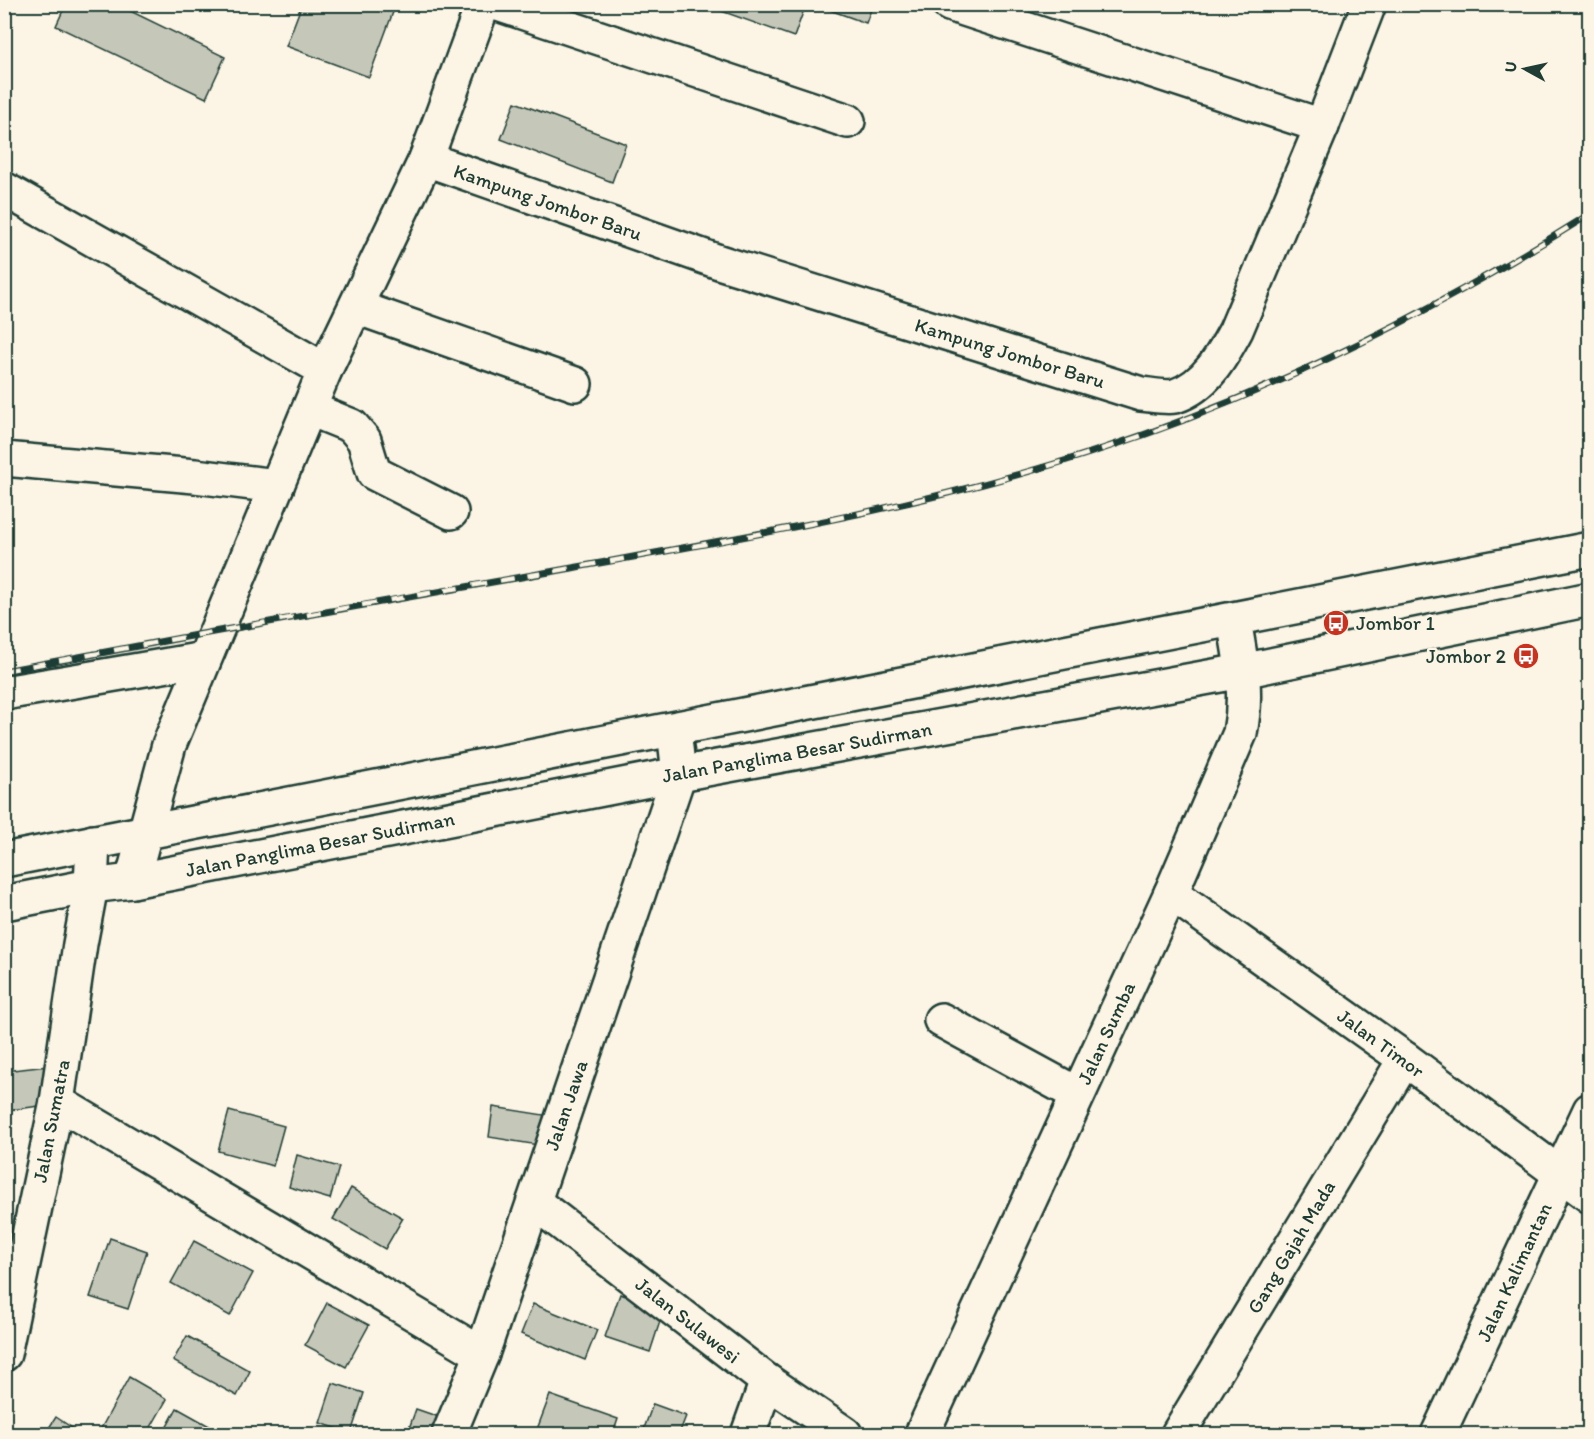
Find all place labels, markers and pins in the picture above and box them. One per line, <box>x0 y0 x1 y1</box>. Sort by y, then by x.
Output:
bus stop icon: Jombor 1 <box>1321 608 1351 638</box>
place label: Jombor 1 <box>1356 611 1435 635</box>
bus stop icon: Jombor 2 <box>1511 641 1541 671</box>
place label: Jombor 2 <box>1426 644 1506 668</box>

